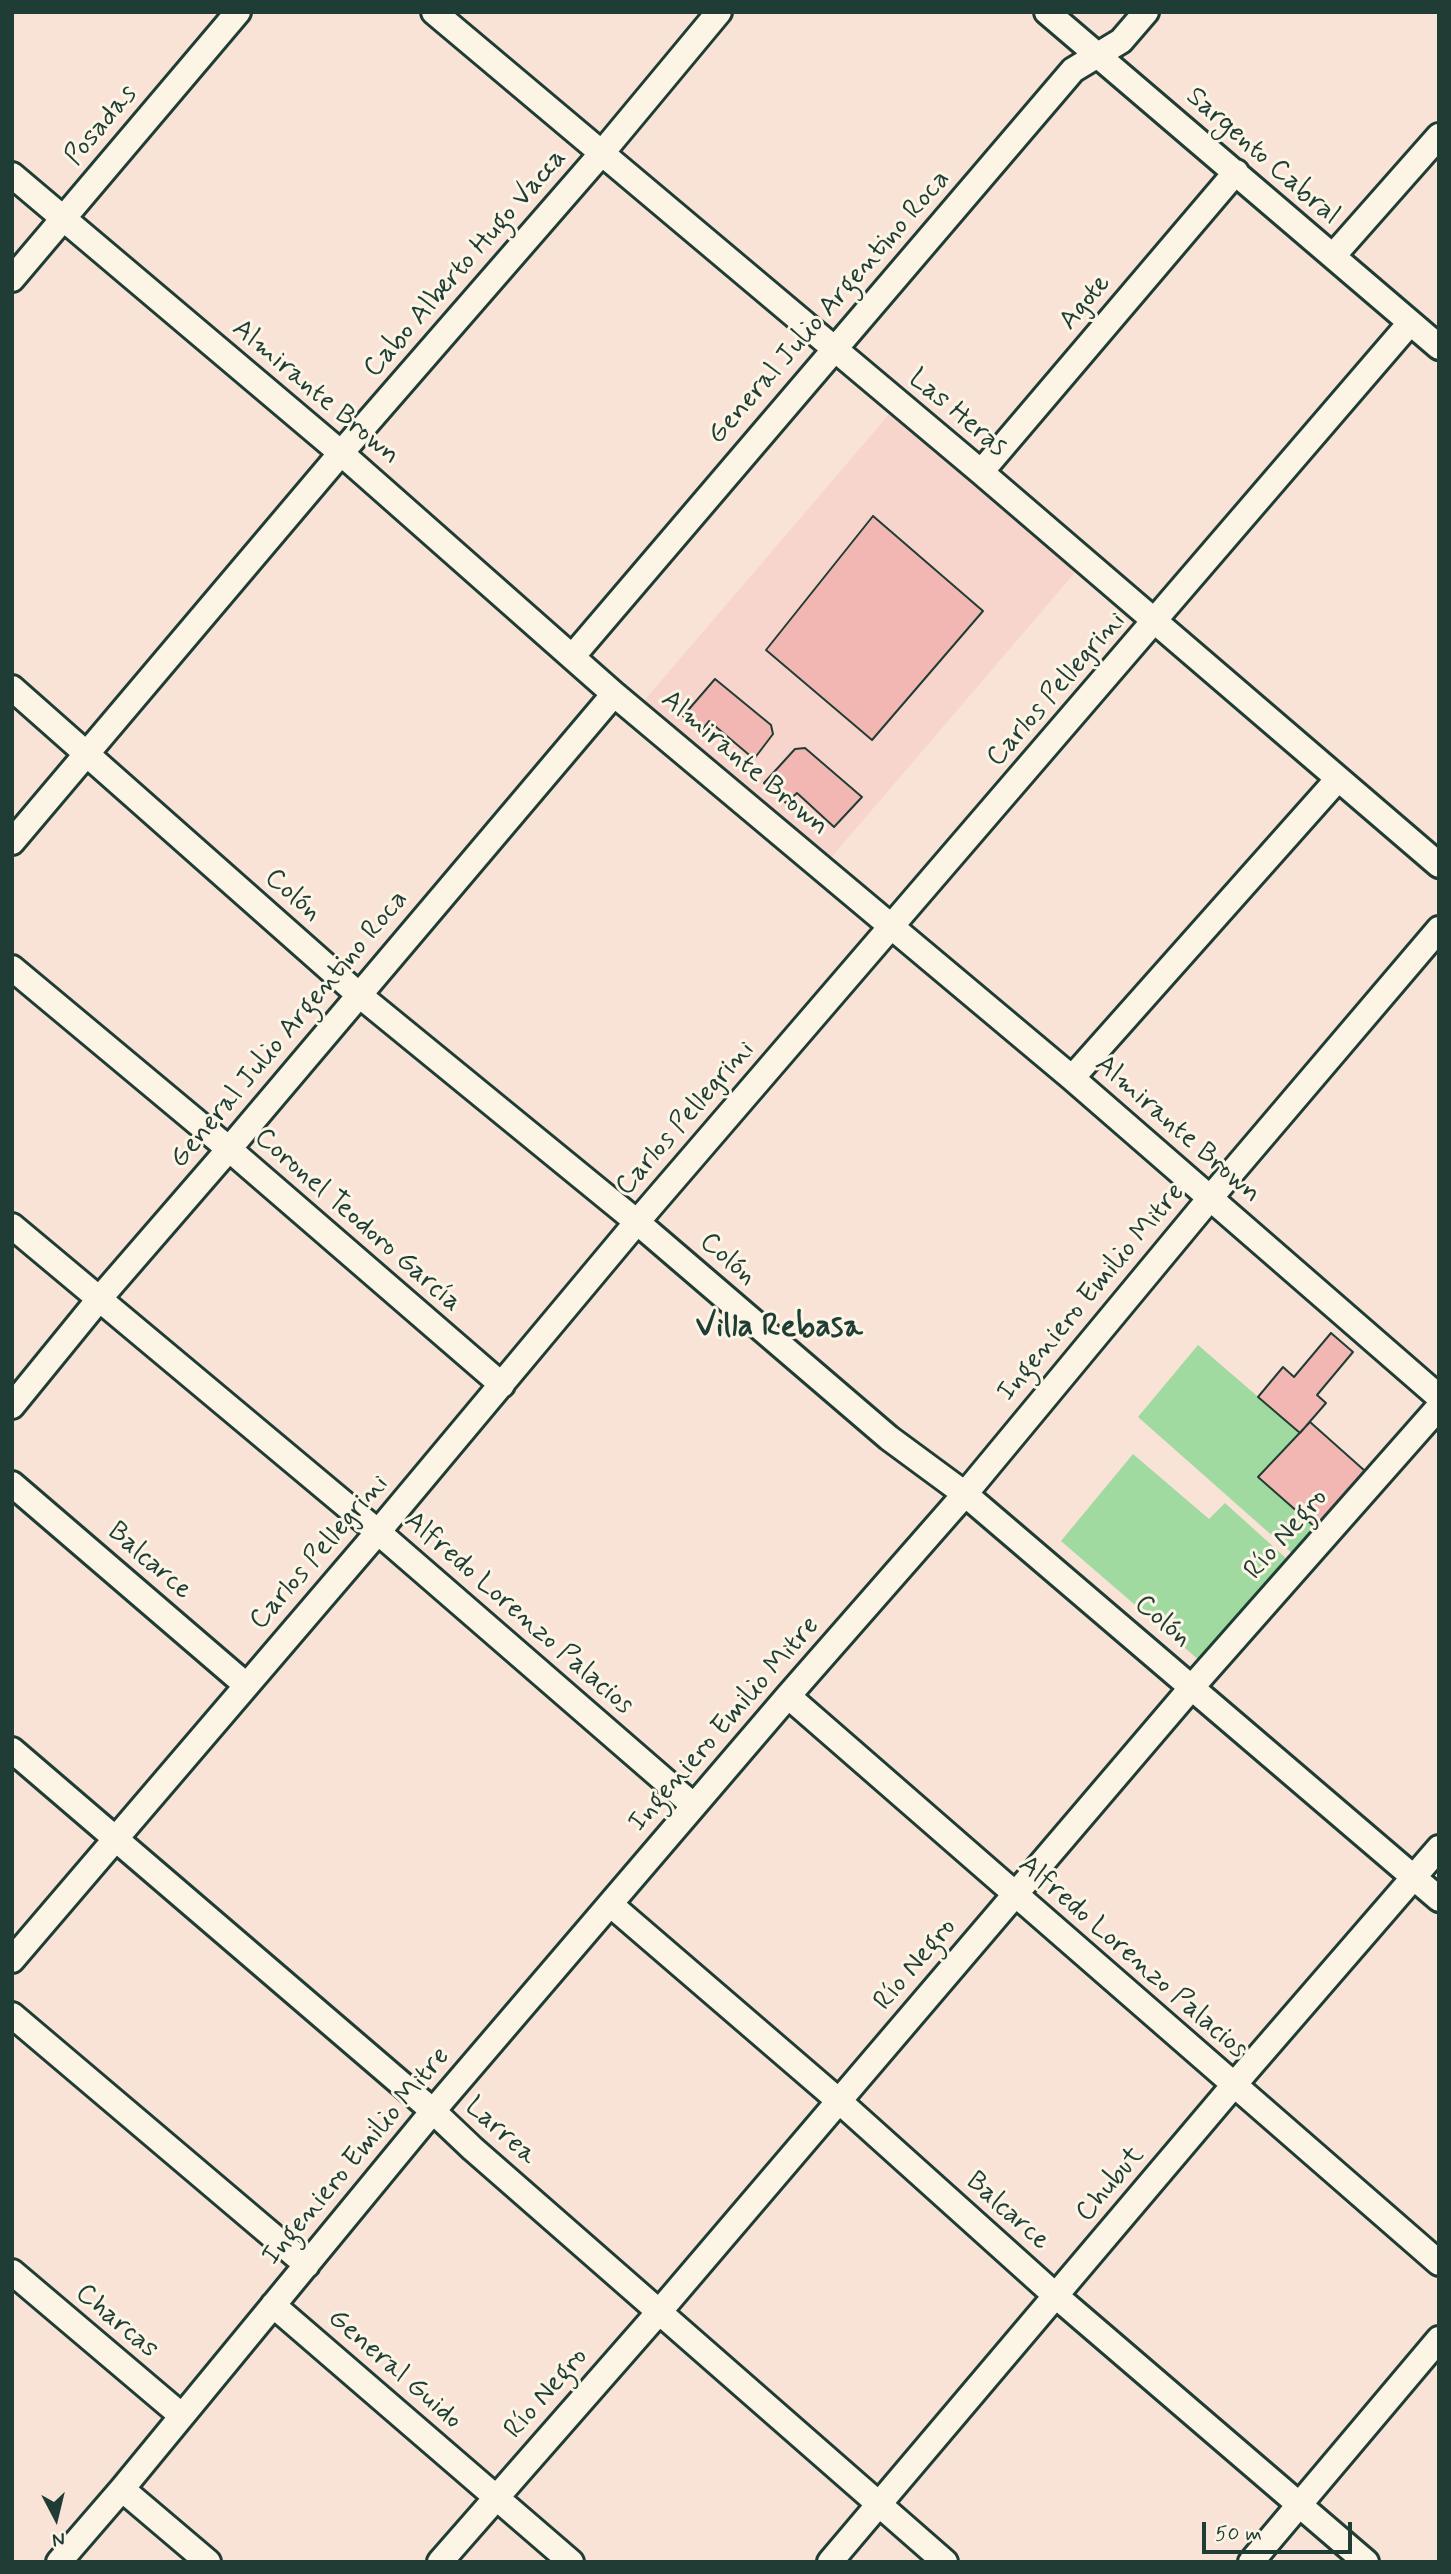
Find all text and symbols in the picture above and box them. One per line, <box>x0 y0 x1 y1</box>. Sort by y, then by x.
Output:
street label: Posadas <box>59 79 145 173</box>
street label: Sargento Cabral <box>1178 81 1346 233</box>
street label: Cabo Alberto Hugo Vacca <box>357 143 575 385</box>
street label: General Julio Argentino Roca <box>702 164 958 452</box>
street label: Agote <box>1053 268 1119 338</box>
street label: Almirante Brown <box>224 313 406 473</box>
street label: Las Heras <box>901 363 1013 465</box>
street label: Carlos Pellegrini <box>980 605 1134 775</box>
street label: Almirante Brown <box>653 684 835 844</box>
street label: Colón <box>257 862 327 930</box>
street label: General Julio Argentino Roca <box>164 884 416 1176</box>
street label: Carlos Pellegrini <box>609 1034 763 1204</box>
street label: Almirante Brown <box>1087 1049 1267 1211</box>
street label: Coronel Teodoro García <box>246 1122 468 1320</box>
street label: Ingeniero Emilio Mitre <box>991 1177 1193 1409</box>
street label: Colón <box>692 1226 762 1294</box>
district label: Villa Rebasa <box>695 1309 863 1347</box>
street label: Carlos Pellegrini <box>243 1468 397 1638</box>
street label: Río Negro <box>1238 1482 1336 1588</box>
street label: Alfredo Lorenzo Palacios <box>396 1505 640 1723</box>
street label: Balcarce <box>100 1516 198 1608</box>
street label: Colón <box>1126 1588 1198 1656</box>
street label: Ingeniero Emilio Mitre <box>622 1610 828 1840</box>
street label: Alfredo Lorenzo Palacios <box>1010 1849 1254 2067</box>
street label: Río Negro <box>868 1912 964 2018</box>
street label: Ingeniero Emilio Mitre <box>256 2041 458 2273</box>
street label: Larrea <box>457 2091 543 2173</box>
street label: Chubut <box>1070 2140 1152 2230</box>
street label: Balcarce <box>958 2166 1056 2258</box>
street label: Charcas <box>67 2277 165 2367</box>
street label: General Guido <box>320 2302 468 2438</box>
street label: Río Negro <box>498 2341 596 2447</box>
north arrow <box>21 2483 91 2553</box>
scale bar <box>1206 2508 1356 2552</box>
text: 50 m <box>1215 2520 1262 2548</box>
text: N <box>51 2526 66 2553</box>

